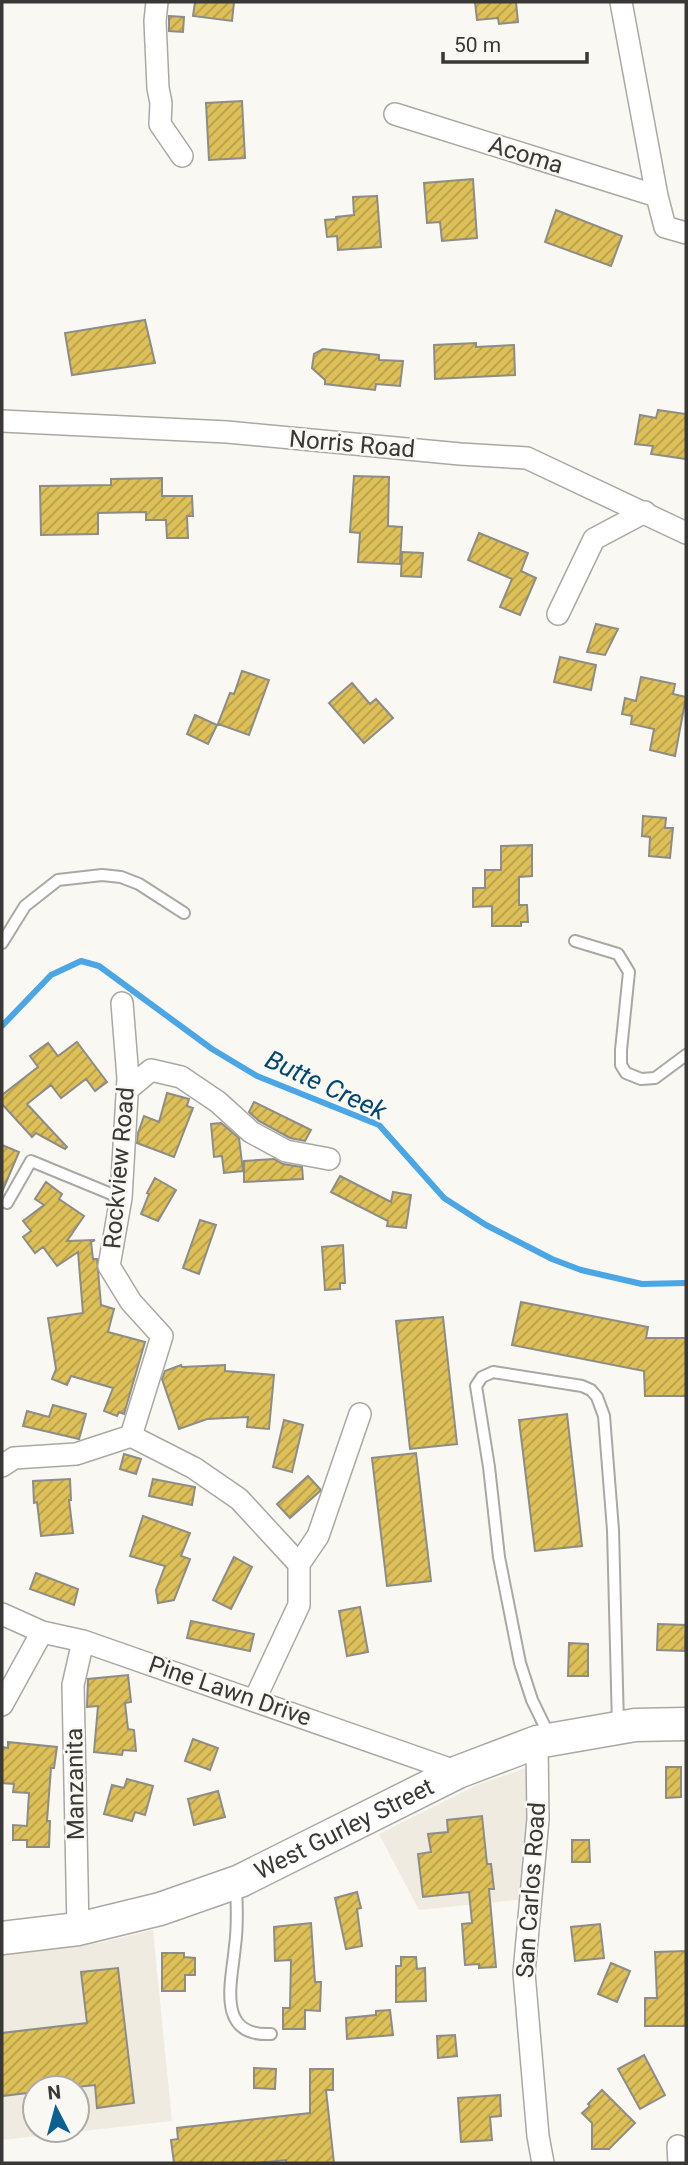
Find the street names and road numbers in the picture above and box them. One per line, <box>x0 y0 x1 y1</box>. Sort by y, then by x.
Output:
street label: Acoma <box>486 130 566 180</box>
street label: Norris Road <box>288 425 416 463</box>
street label: Rockview Road <box>98 1086 140 1250</box>
street label: Pine Lawn Drive <box>145 1650 315 1732</box>
street label: Manzanita <box>60 1728 90 1840</box>
street label: West Gurley Street <box>250 1772 438 1885</box>
street label: San Carlos Road <box>511 1801 551 1979</box>

